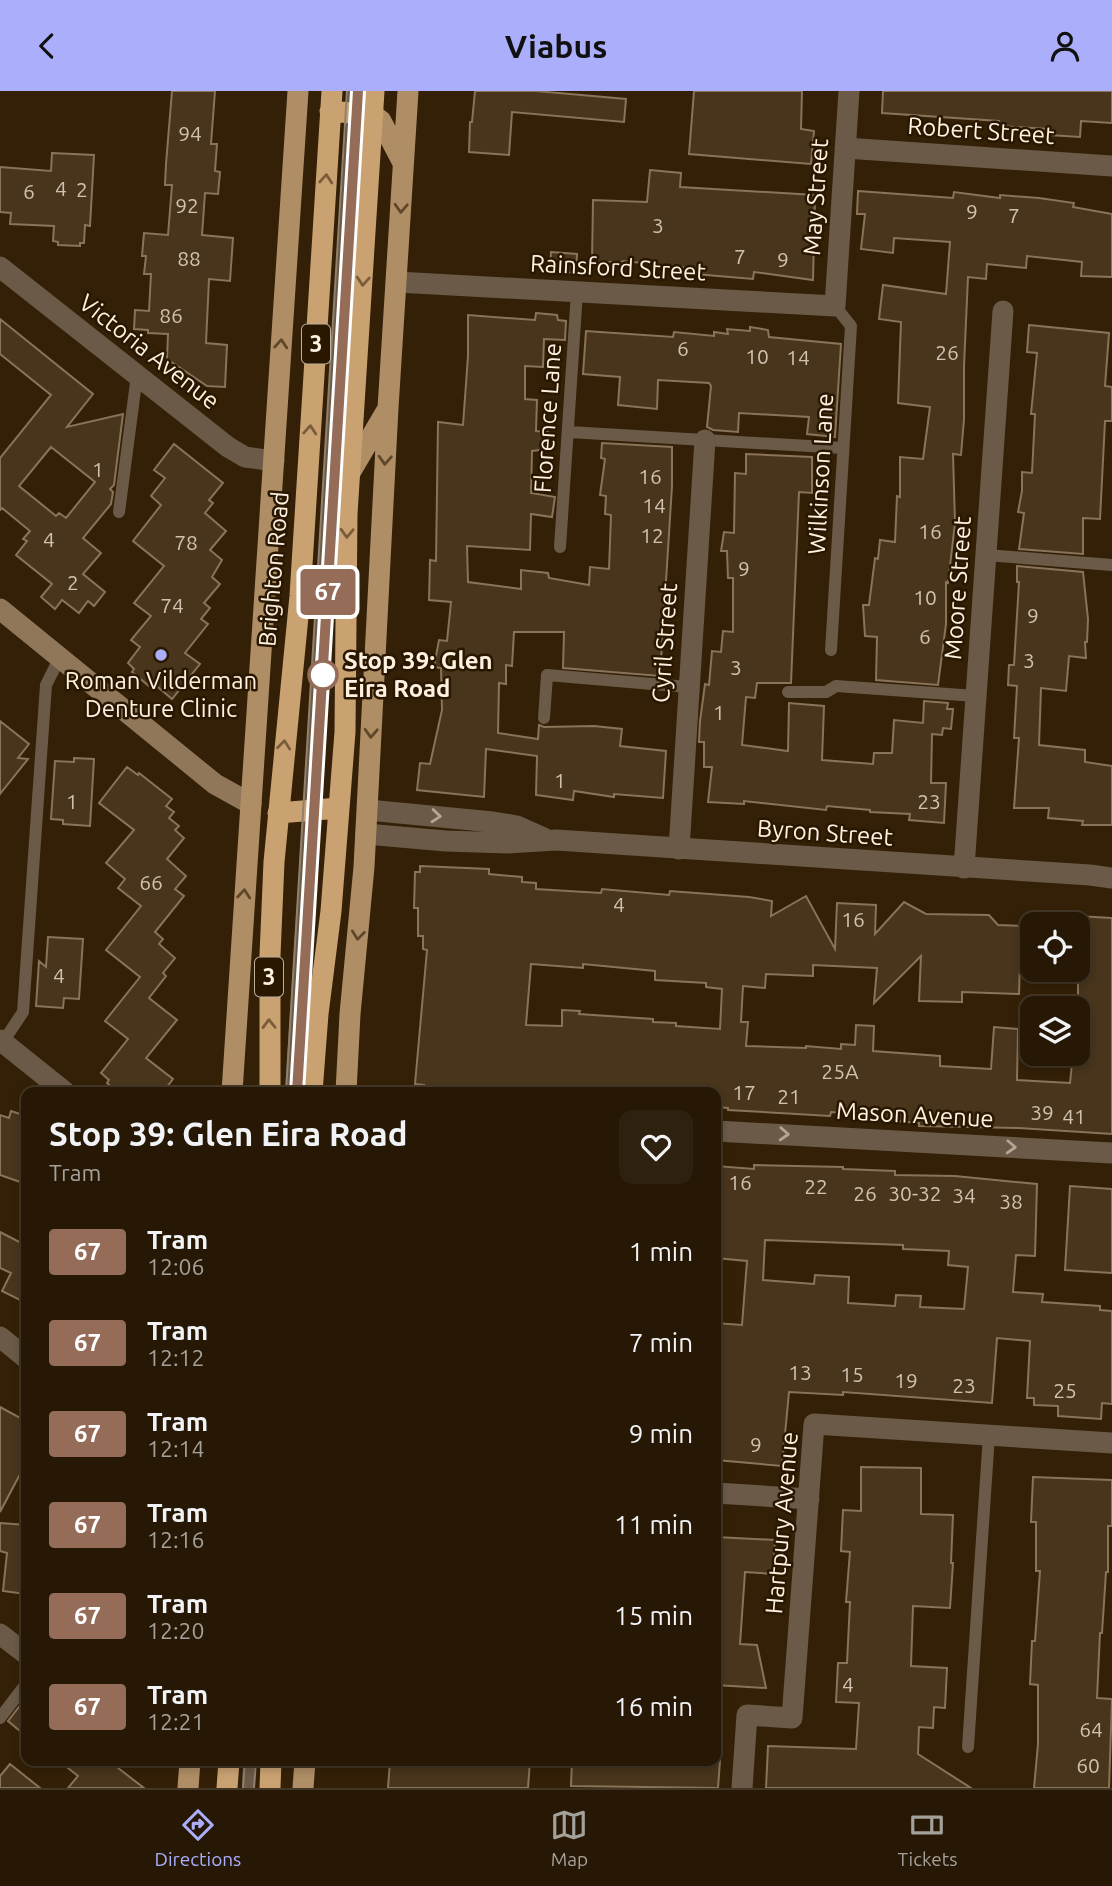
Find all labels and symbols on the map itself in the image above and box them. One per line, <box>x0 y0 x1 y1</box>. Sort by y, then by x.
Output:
street label: Robert Street <box>907 112 1056 149</box>
house number: 94 <box>178 121 202 145</box>
street label: May Street <box>798 137 833 256</box>
one-way arrow <box>318 173 333 184</box>
house number: 4 <box>55 176 67 200</box>
house number: 2 <box>76 177 88 201</box>
house number: 6 <box>23 179 35 203</box>
house number: 92 <box>175 193 199 217</box>
house number: 9 <box>966 199 978 223</box>
one-way arrow <box>394 203 409 214</box>
house number: 7 <box>1008 203 1020 227</box>
house number: 3 <box>652 213 664 237</box>
house number: 7 <box>734 244 746 268</box>
house number: 88 <box>177 246 201 270</box>
house number: 9 <box>777 247 789 271</box>
street label: Rainsford Street <box>529 249 707 286</box>
one-way arrow <box>355 276 370 287</box>
street label: Victoria Avenue <box>74 289 225 415</box>
house number: 86 <box>159 303 183 327</box>
road number: 3 <box>302 325 330 363</box>
house number: 6 <box>677 336 689 360</box>
one-way arrow <box>274 338 289 349</box>
house number: 26 <box>935 340 959 364</box>
street label: Florence Lane <box>529 342 566 494</box>
house number: 10 <box>745 344 769 368</box>
house number: 14 <box>786 345 810 369</box>
street label: Wilkinson Lane <box>803 393 838 555</box>
one-way arrow <box>303 424 318 435</box>
one-way arrow <box>378 454 393 465</box>
house number: 1 <box>92 457 104 481</box>
house number: 16 <box>638 464 662 488</box>
street label: Brighton Road <box>253 490 294 648</box>
house number: 14 <box>642 493 666 517</box>
street label: Moore Street <box>939 515 976 661</box>
house number: 16 <box>918 519 942 543</box>
house number: 12 <box>640 523 664 547</box>
house number: 4 <box>43 527 55 551</box>
one-way arrow <box>339 528 354 539</box>
house number: 78 <box>174 530 198 554</box>
house number: 9 <box>738 556 750 580</box>
line badge: 67 <box>296 569 360 615</box>
house number: 2 <box>67 570 79 594</box>
street label: Cyril Street <box>647 582 682 704</box>
house number: 10 <box>913 585 937 609</box>
house number: 74 <box>160 593 184 617</box>
house number: 9 <box>1027 603 1039 627</box>
house number: 6 <box>919 624 931 648</box>
marker: Roman Vilderman Denture Clinic <box>153 647 169 663</box>
place label: Stop 39: Glen Eira Road <box>344 647 493 702</box>
house number: 3 <box>1023 648 1035 672</box>
house number: 3 <box>730 655 742 679</box>
marker: Stop 39: Glen Eira Road <box>308 660 338 690</box>
place label: Roman Vilderman Denture Clinic <box>65 667 257 722</box>
house number: 1 <box>713 700 725 724</box>
one-way arrow <box>364 728 379 739</box>
one-way arrow <box>276 739 291 750</box>
house number: 1 <box>554 768 566 792</box>
house number: 1 <box>66 789 78 813</box>
house number: 23 <box>917 789 941 813</box>
one-way arrow <box>430 808 441 823</box>
street label: Byron Street <box>756 814 894 851</box>
house number: 66 <box>139 870 163 894</box>
one-way arrow <box>236 889 251 900</box>
house number: 4 <box>613 892 625 916</box>
house number: 16 <box>841 907 865 931</box>
one-way arrow <box>350 929 365 940</box>
road number: 3 <box>255 957 283 997</box>
house number: 4 <box>53 963 65 987</box>
one-way arrow <box>262 1018 277 1029</box>
house number: 25A <box>821 1059 859 1083</box>
house number: 17 <box>732 1080 756 1104</box>
house number: 21 <box>777 1084 801 1108</box>
street label: Mason Avenue <box>836 1097 994 1132</box>
house number: 39 <box>1030 1100 1054 1124</box>
house number: 41 <box>1062 1104 1086 1128</box>
one-way arrow <box>779 1127 790 1142</box>
one-way arrow <box>1006 1139 1017 1154</box>
house number: 16 <box>728 1170 752 1194</box>
house number: 22 <box>804 1174 828 1198</box>
house number: 26 <box>853 1181 877 1205</box>
house number: 30-32 <box>888 1181 942 1205</box>
house number: 34 <box>952 1183 976 1207</box>
house number: 38 <box>999 1189 1023 1213</box>
house number: 13 <box>788 1360 812 1384</box>
house number: 15 <box>840 1362 864 1386</box>
house number: 19 <box>894 1368 918 1392</box>
house number: 23 <box>952 1373 976 1397</box>
house number: 25 <box>1053 1378 1077 1402</box>
street label: Hartpury Avenue <box>760 1431 803 1615</box>
house number: 9 <box>750 1432 762 1456</box>
house number: 4 <box>842 1672 854 1696</box>
house number: 64 <box>1079 1717 1103 1741</box>
house number: 60 <box>1076 1753 1100 1777</box>

